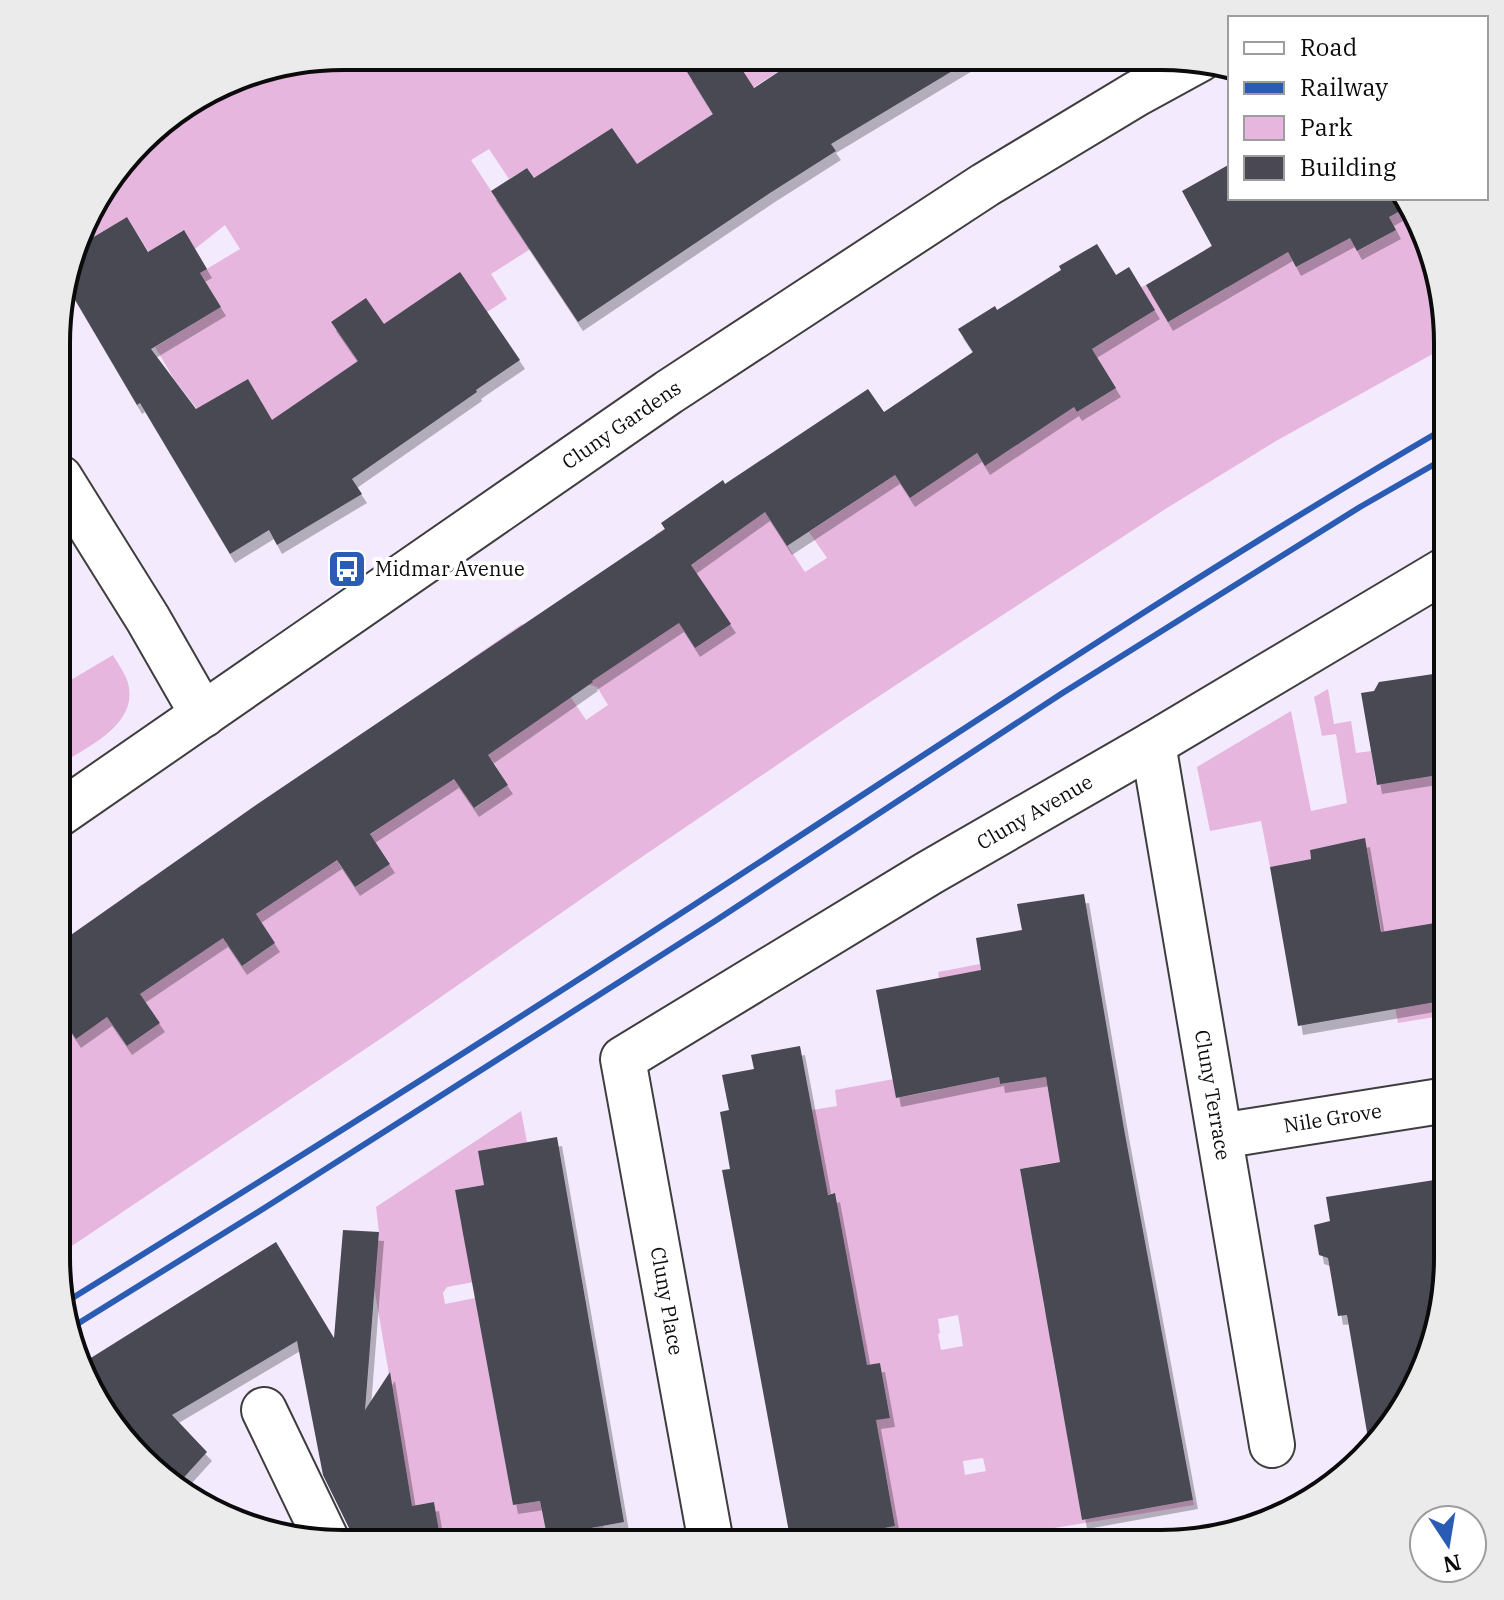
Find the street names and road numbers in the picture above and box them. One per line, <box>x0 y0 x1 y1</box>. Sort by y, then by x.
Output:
street label: Cluny Gardens <box>556 374 686 475</box>
street label: Cluny Avenue <box>972 768 1097 856</box>
street label: Cluny Terrace <box>1189 1028 1237 1162</box>
street label: Nile Grove <box>1282 1097 1383 1139</box>
street label: Cluny Place <box>645 1245 690 1357</box>

